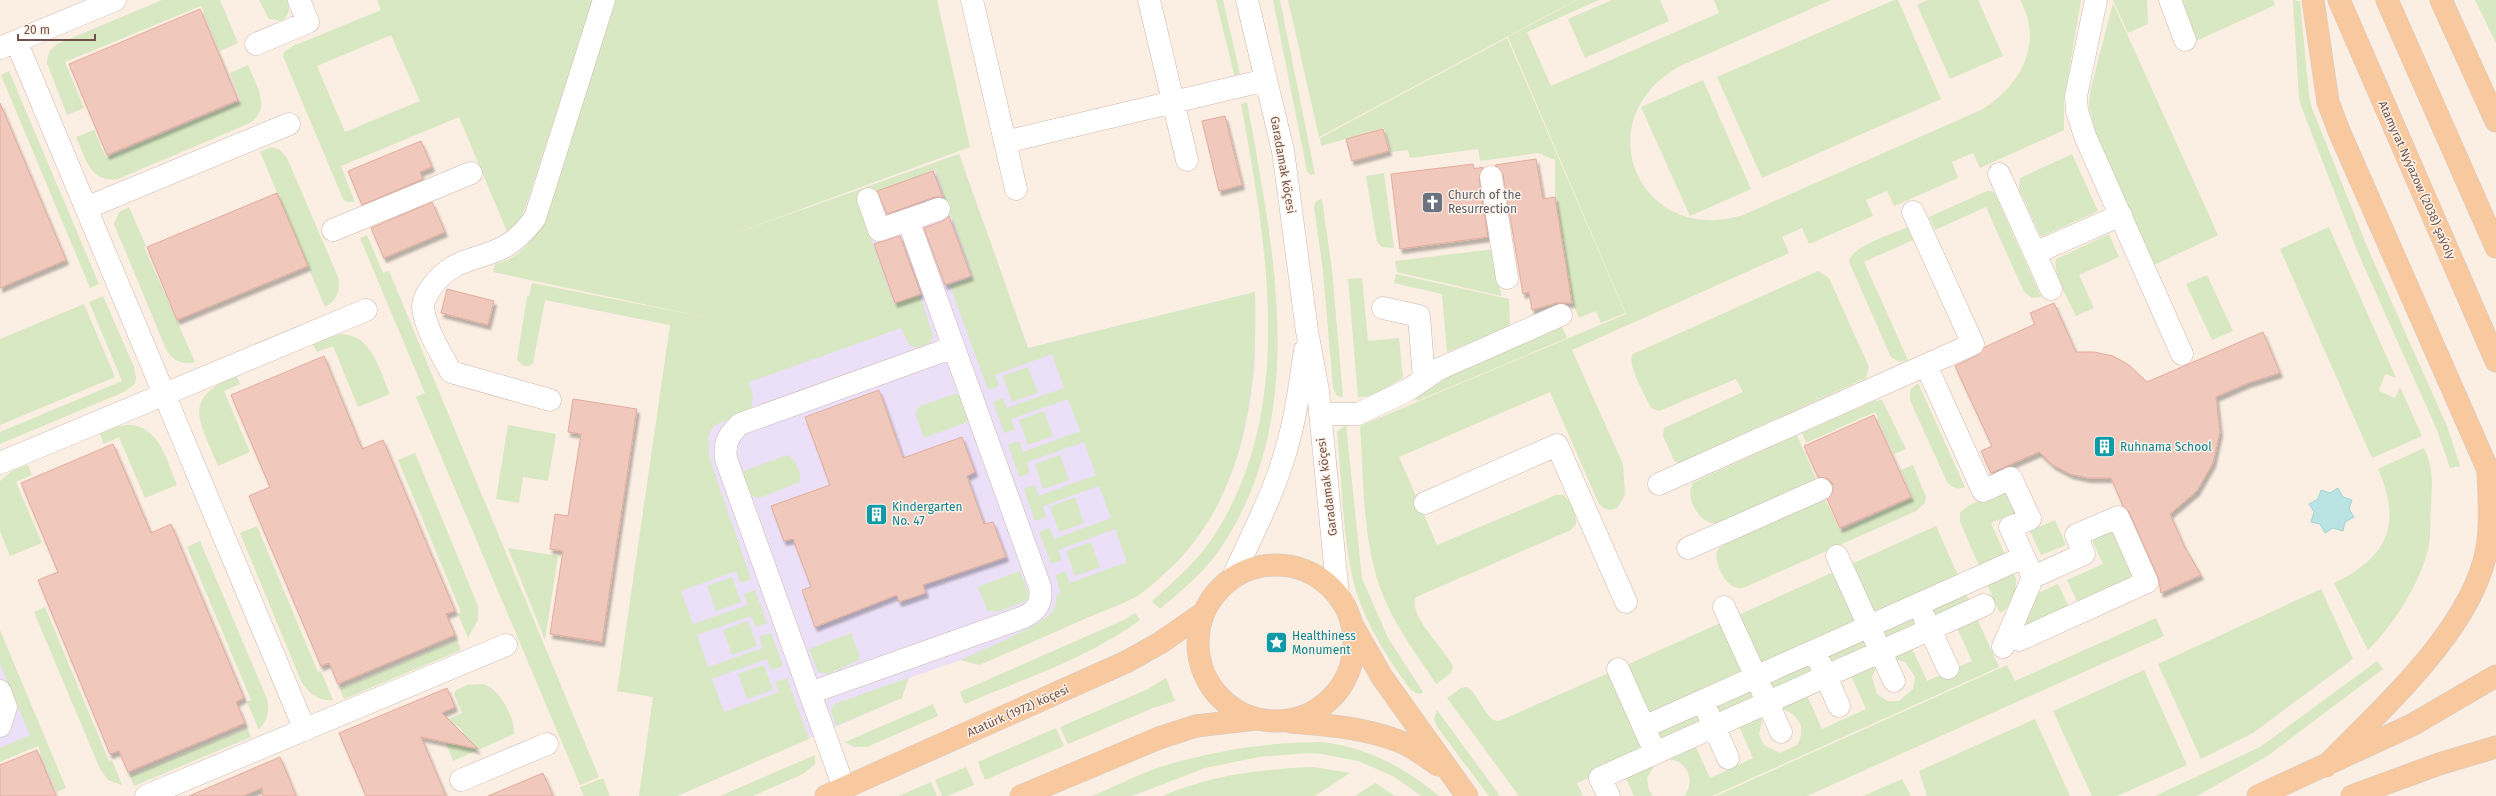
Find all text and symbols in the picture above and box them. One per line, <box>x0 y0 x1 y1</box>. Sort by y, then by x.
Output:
scale bar <box>18 16 95 42</box>
text: 20 m <box>24 23 50 37</box>
street label: Atamyrat Nyýazow (2038) şaýoly <box>2376 98 2458 262</box>
street label: Garadamak köçesi <box>1268 115 1298 215</box>
place label: Church of the Resurrection <box>1448 188 1521 216</box>
church icon: Church of the Resurrection <box>1419 189 1445 215</box>
building icon: Ruhnama School <box>2091 434 2117 460</box>
street label: Garadamak köçesi <box>1314 437 1340 537</box>
place label: Ruhnama School <box>2120 440 2212 454</box>
place label: Kindergarten No. 47 <box>892 500 963 528</box>
building icon: Kindergarten No. 47 <box>864 501 890 527</box>
place label: Healthiness Monument <box>1292 629 1356 657</box>
place icon: Healthiness Monument <box>1264 630 1290 656</box>
street label: Atatürk (1972) köçesi <box>965 682 1071 740</box>

